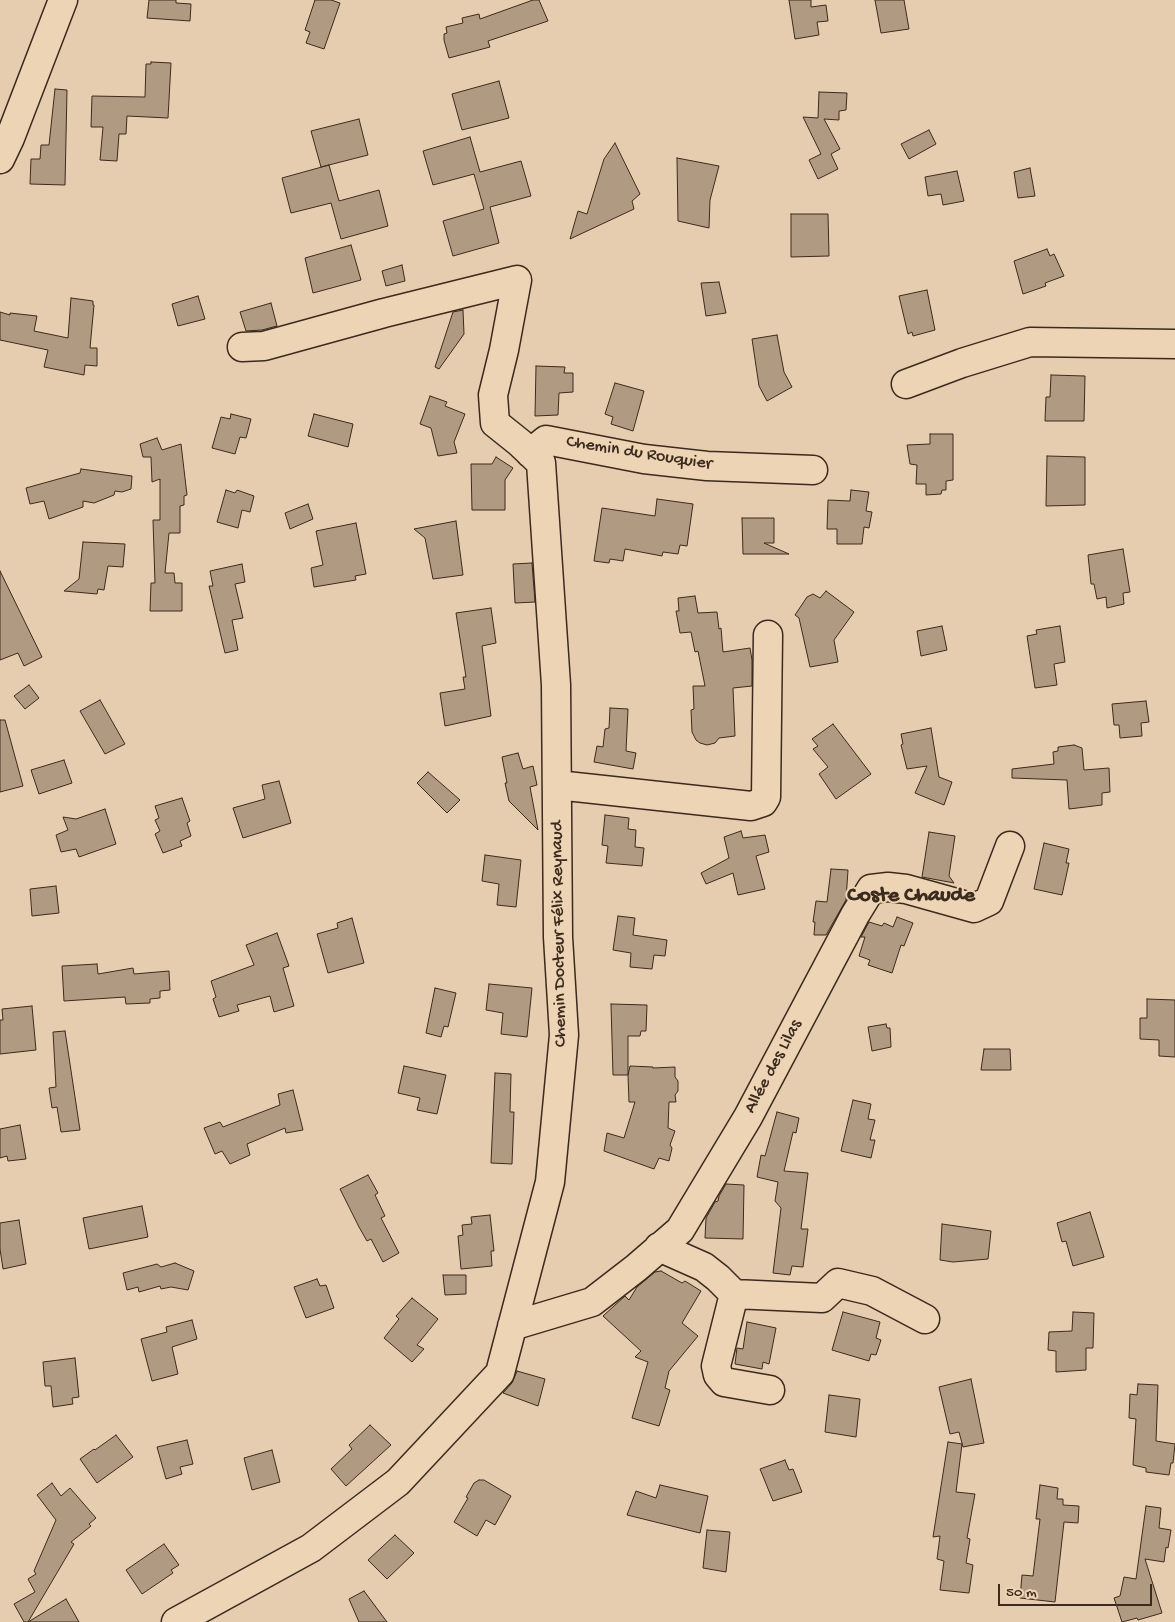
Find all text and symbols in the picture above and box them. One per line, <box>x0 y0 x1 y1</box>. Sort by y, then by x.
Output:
street label: Chemin du Rouquier <box>564 432 714 476</box>
street label: Chemin Docteur Félix Reynaud <box>547 821 573 1047</box>
district label: Coste Chaude <box>847 884 975 910</box>
street label: Allée des Lilas <box>740 1016 808 1118</box>
scale bar <box>1000 1574 1154 1606</box>
text: 50 m <box>1006 1584 1037 1602</box>

